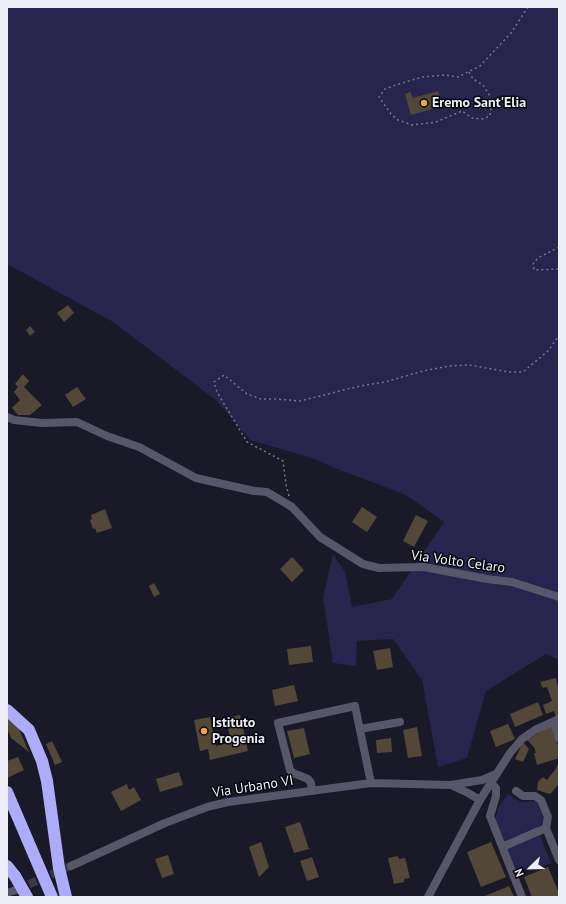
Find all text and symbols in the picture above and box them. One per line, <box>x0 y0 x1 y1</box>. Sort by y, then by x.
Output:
place label: Eremo Sant'Elia <box>432 95 526 111</box>
marker: Eremo Sant'Elia <box>419 98 429 108</box>
street label: Via Volto Celaro <box>410 547 506 577</box>
place label: Istituto Progenia <box>212 715 265 748</box>
marker: Istituto Progenia <box>199 726 209 736</box>
street label: Via Urbano VI <box>211 772 295 802</box>
north arrow <box>510 848 550 888</box>
text: N <box>511 867 527 879</box>

